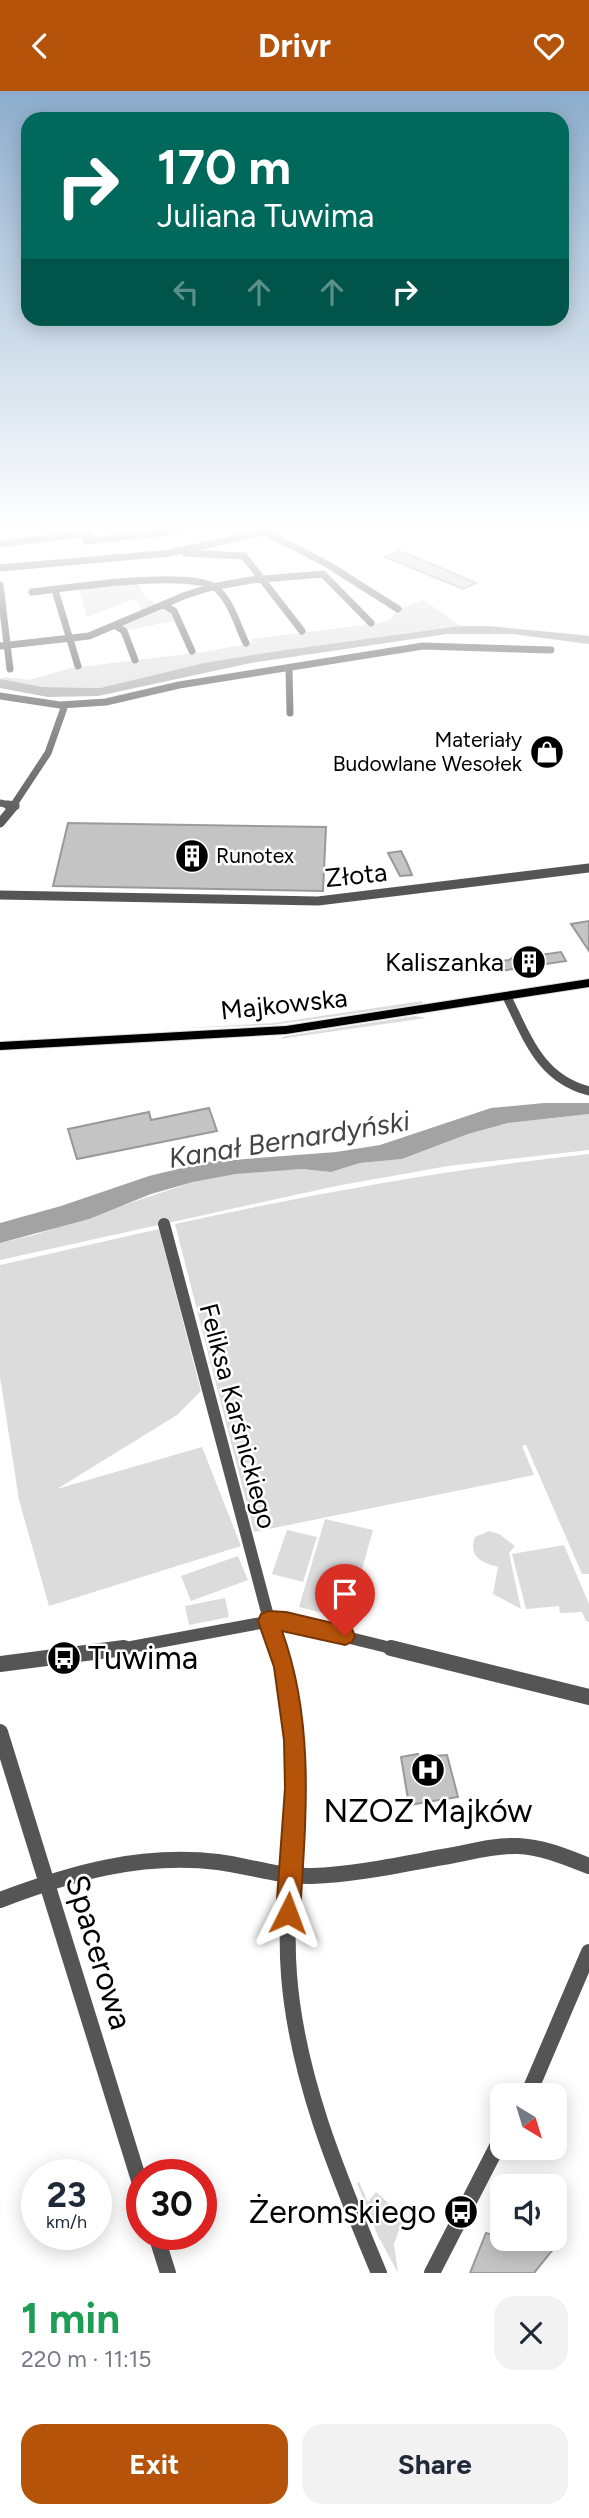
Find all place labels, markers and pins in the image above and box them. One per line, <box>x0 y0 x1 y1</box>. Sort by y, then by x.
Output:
place label: Materiały Budowlane Wesołek <box>333 727 523 776</box>
shop icon: Materiały Budowlane Wesołek <box>528 733 566 771</box>
building icon: Runotex <box>173 837 211 875</box>
place label: Runotex <box>216 843 294 868</box>
building icon: Kaliszanka <box>510 943 548 981</box>
place label: Kaliszanka <box>385 946 504 978</box>
pin <box>315 1564 375 1636</box>
bus stop icon: Tuwima <box>45 1639 83 1677</box>
place label: Tuwima <box>88 1639 198 1677</box>
hospital icon: NZOZ Majków <box>409 1751 447 1789</box>
place label: NZOZ Majków <box>324 1792 532 1830</box>
place label: Żeromskiego <box>249 2193 436 2231</box>
bus stop icon: Żeromskiego <box>442 2193 480 2231</box>

